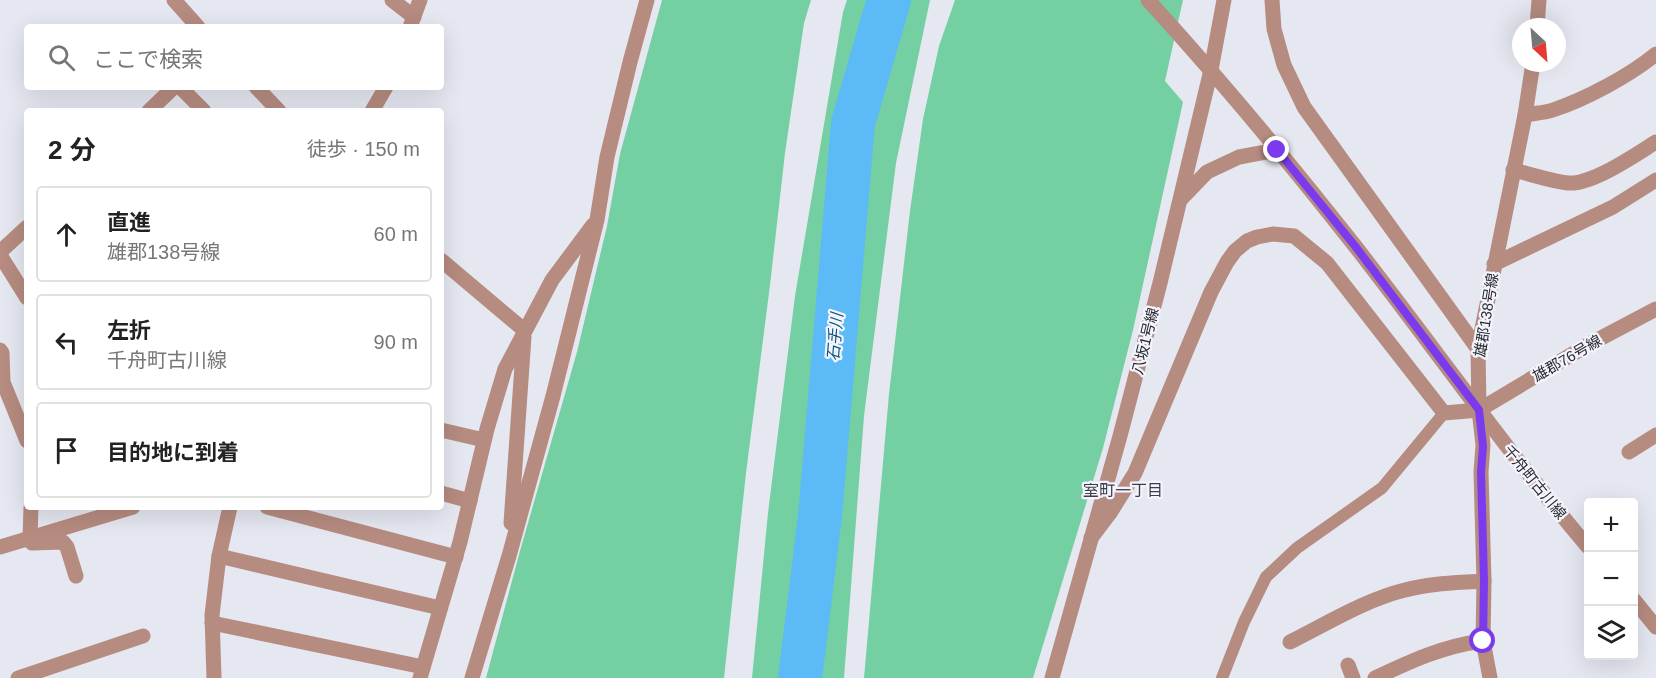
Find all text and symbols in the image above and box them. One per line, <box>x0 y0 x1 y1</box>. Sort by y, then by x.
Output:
north arrow <box>1512 18 1566 72</box>
search box <box>24 24 444 90</box>
icon: search <box>45 41 78 74</box>
text: ここで検索 <box>93 47 203 72</box>
text: 2 分 <box>48 135 96 165</box>
route end <box>1263 136 1289 162</box>
text: 徒歩 · 150 m <box>307 138 420 160</box>
text: 直進 <box>107 210 151 235</box>
icon: ahead <box>50 218 83 251</box>
text: 60 m <box>374 223 418 245</box>
text: 雄郡138号線 <box>107 241 220 263</box>
street label: 雄郡138号線 <box>1471 272 1501 358</box>
street label: 八坂1号線 <box>1128 306 1162 376</box>
water label: 石手川 <box>824 310 846 362</box>
text: 左折 <box>107 318 151 343</box>
icon: left <box>50 326 83 359</box>
text: 90 m <box>374 331 418 353</box>
street label: 雄郡76号線 <box>1530 331 1604 385</box>
text: 千舟町古川線 <box>107 349 227 371</box>
icon: arrive <box>50 434 83 467</box>
text: 目的地に到着 <box>107 440 239 465</box>
street label: 千舟町古川線 <box>1500 442 1570 522</box>
district label: 室町一丁目 <box>1083 482 1163 499</box>
map controls <box>1584 498 1638 660</box>
button: + <box>1584 498 1638 552</box>
button: − <box>1584 552 1638 606</box>
button: layers <box>1584 606 1638 660</box>
route start <box>1469 627 1495 653</box>

